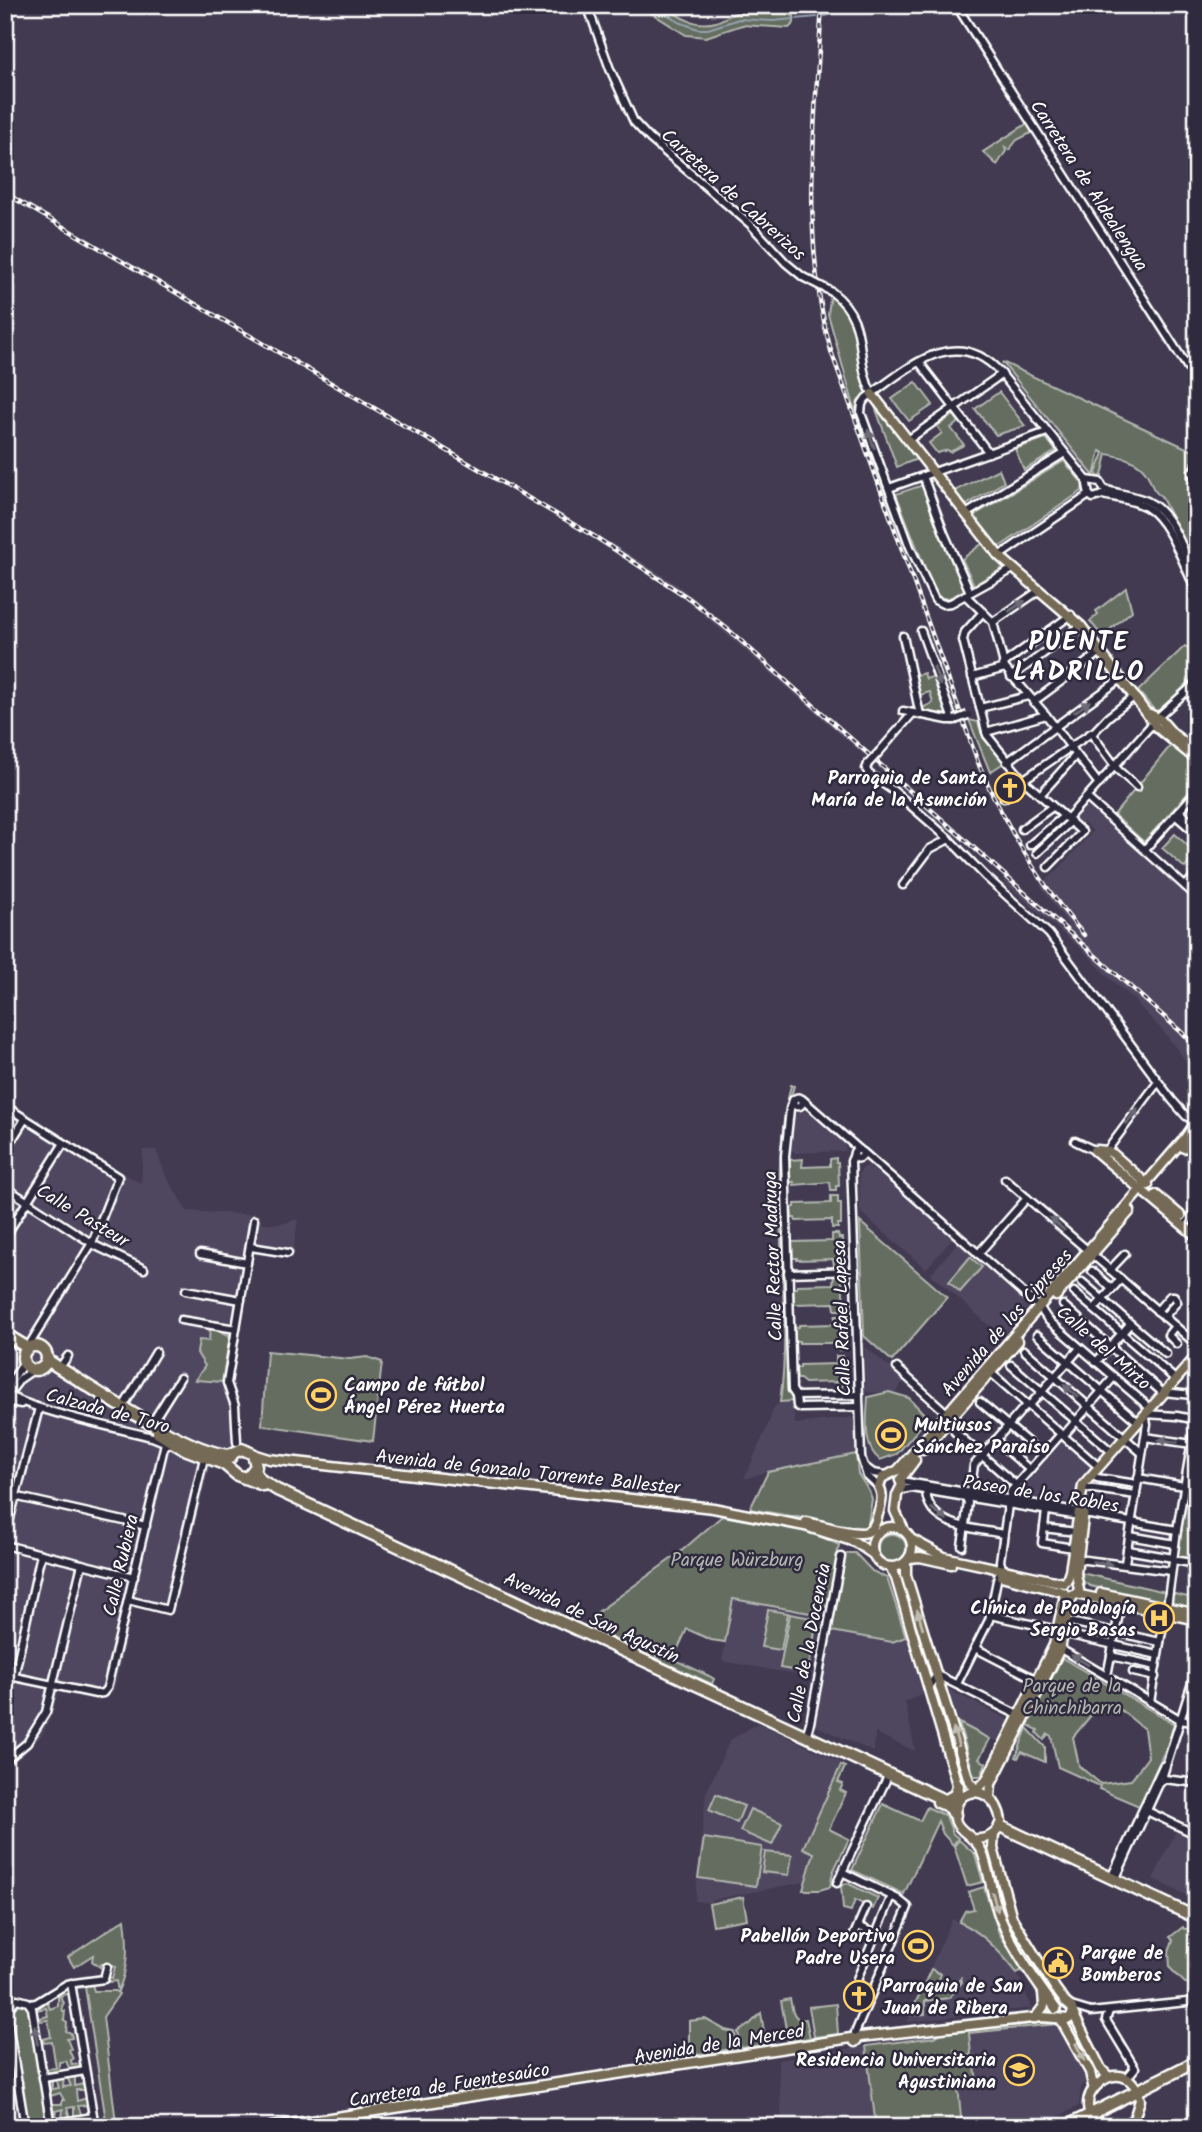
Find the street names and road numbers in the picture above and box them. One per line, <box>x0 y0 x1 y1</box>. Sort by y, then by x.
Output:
street label: Carretera de Aldealengua <box>1021 94 1155 278</box>
street label: Carretera de Cabrerizos <box>653 122 812 269</box>
street label: Calle Rector Madruga <box>756 1170 792 1342</box>
street label: Calle Pasteur <box>29 1177 136 1257</box>
street label: Calle Rafael Lapesa <box>825 1239 861 1397</box>
street label: Avenida de los Cipreses <box>935 1243 1080 1404</box>
street label: Calle del Mirto <box>1048 1299 1157 1398</box>
street label: Calzada de Toro <box>42 1381 173 1443</box>
street label: Avenida de Gonzalo Torrente Ballester <box>374 1442 683 1504</box>
street label: Paseo de los Robles <box>960 1468 1121 1522</box>
street label: Calle Rubiera <box>96 1511 148 1620</box>
street label: Calle de la Docencia <box>780 1561 840 1726</box>
street label: Avenida de San Agustín <box>498 1565 684 1673</box>
street label: Avenida de la Merced <box>632 2017 807 2073</box>
street label: Carretera de Fuentesaúco <box>347 2055 552 2117</box>

